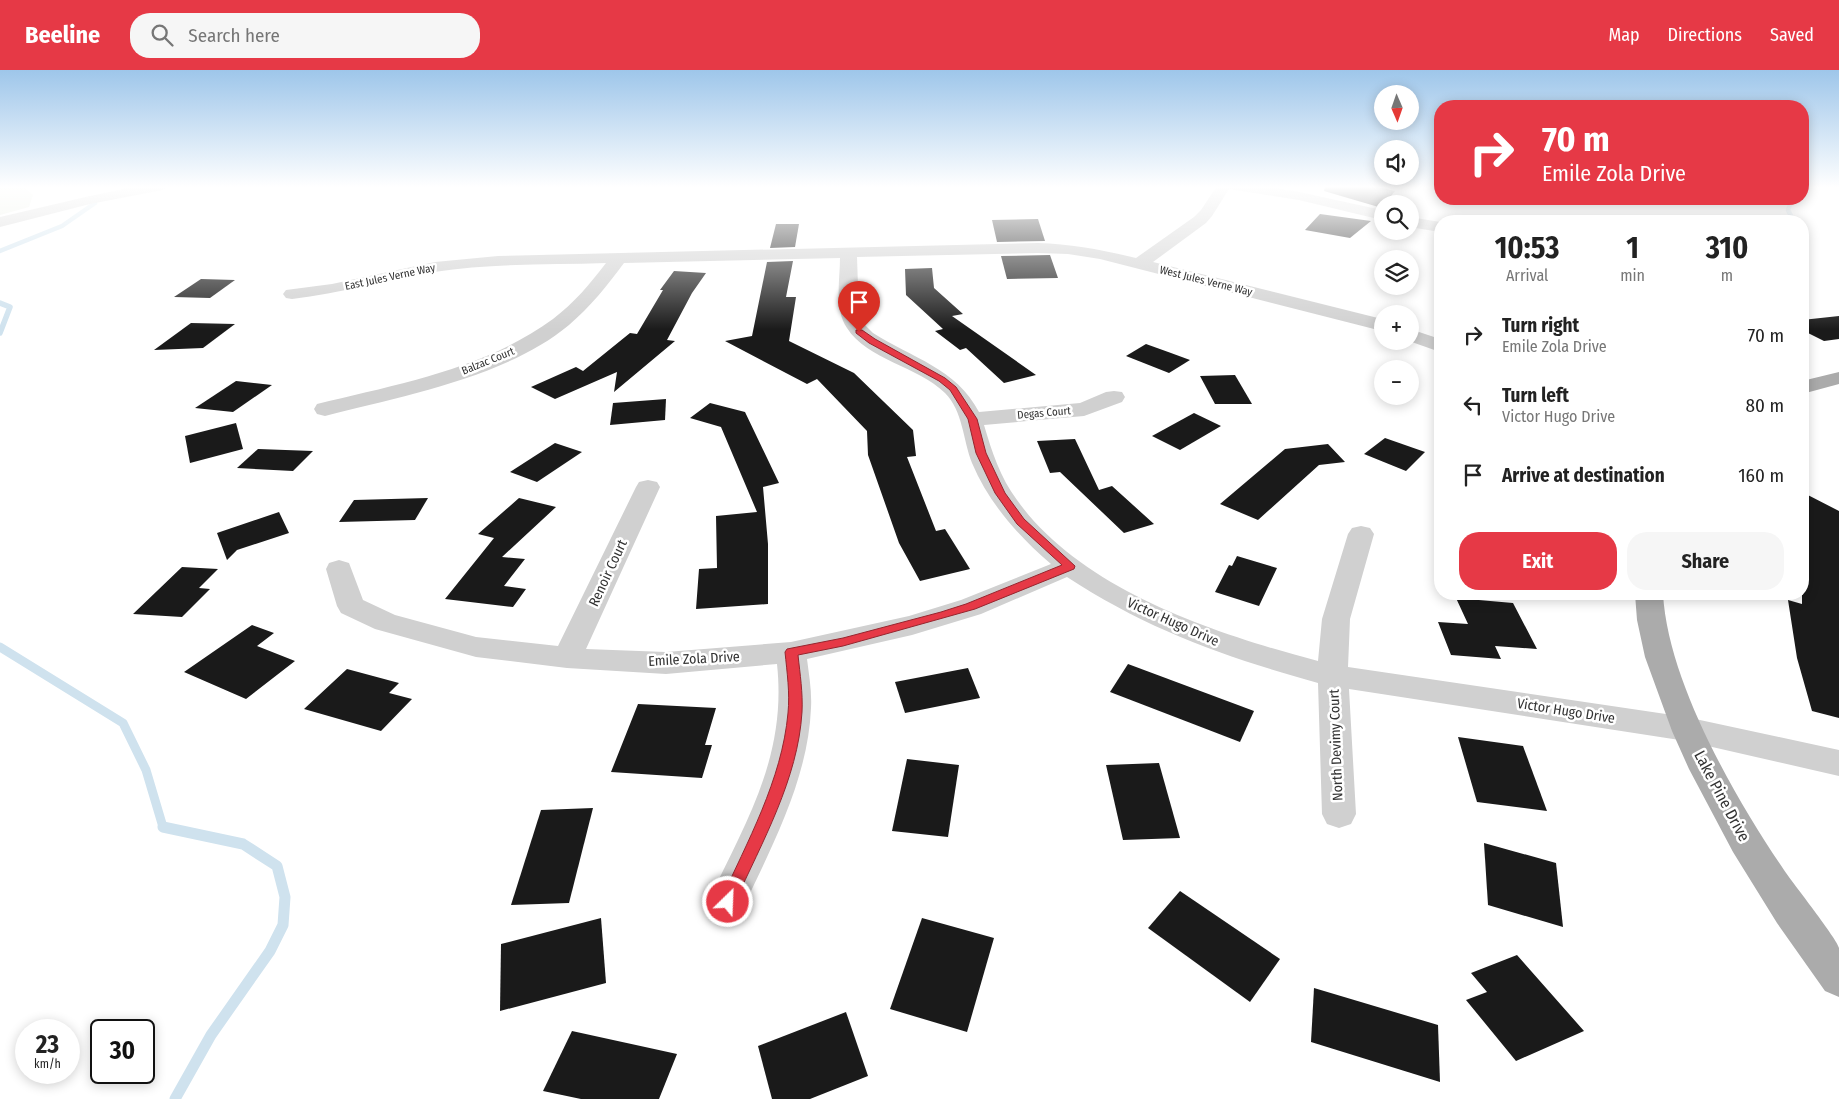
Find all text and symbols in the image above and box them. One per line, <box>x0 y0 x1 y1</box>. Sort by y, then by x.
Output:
search box <box>130 13 480 58</box>
text: Beeline <box>25 21 100 49</box>
icon: search <box>148 21 176 49</box>
text: Search here <box>188 24 280 47</box>
text: Map <box>1608 24 1640 46</box>
text: Directions <box>1668 24 1742 46</box>
text: Saved <box>1770 24 1814 46</box>
north arrow <box>1374 85 1419 130</box>
map controls <box>1374 85 1419 405</box>
text: 70 m <box>1542 118 1610 160</box>
icon: right <box>1459 120 1524 185</box>
button: sound <box>1374 140 1419 185</box>
text: Emile Zola Drive <box>1542 160 1686 187</box>
button: search <box>1374 195 1419 240</box>
text: 10:53 <box>1495 230 1560 266</box>
text: 1 <box>1626 230 1639 266</box>
text: 310 <box>1706 230 1748 266</box>
button: layers <box>1374 250 1419 295</box>
street label: East Jules Verne Way <box>344 261 436 293</box>
street label: West Jules Verne Way <box>1158 263 1254 299</box>
text: Arrival <box>1506 266 1548 285</box>
text: min <box>1620 266 1645 285</box>
text: m <box>1721 266 1733 285</box>
pin <box>838 281 880 332</box>
icon: arrive <box>845 288 873 316</box>
button: + <box>1374 305 1419 350</box>
text: Turn right <box>1502 314 1579 337</box>
icon: right <box>1459 321 1487 349</box>
text: 70 m <box>1748 324 1784 347</box>
text: Emile Zola Drive <box>1502 337 1607 356</box>
street label: Balzac Court <box>460 344 517 377</box>
button: − <box>1374 360 1419 405</box>
text: Turn left <box>1502 384 1569 407</box>
icon: left <box>1459 391 1487 419</box>
text: 80 m <box>1746 394 1784 417</box>
street label: Degas Court <box>1017 404 1072 422</box>
text: Victor Hugo Drive <box>1502 407 1615 426</box>
icon: arrive <box>1459 461 1487 489</box>
text: Arrive at destination <box>1502 464 1665 487</box>
text: 160 m <box>1738 464 1784 487</box>
button: Exit <box>1459 532 1617 590</box>
button: Share <box>1627 532 1784 590</box>
street label: Renoir Court <box>585 537 631 609</box>
street label: Victor Hugo Drive <box>1124 594 1222 650</box>
street label: Emile Zola Drive <box>648 648 740 670</box>
street label: North Devimy Court <box>1326 688 1346 801</box>
street label: Victor Hugo Drive <box>1516 695 1616 727</box>
street label: Lake Pine Drive <box>1690 747 1754 845</box>
position arrow <box>701 875 753 927</box>
speed limit sign: 30 <box>90 1019 155 1084</box>
text: 23 <box>36 1030 59 1060</box>
text: km/h <box>34 1057 61 1071</box>

